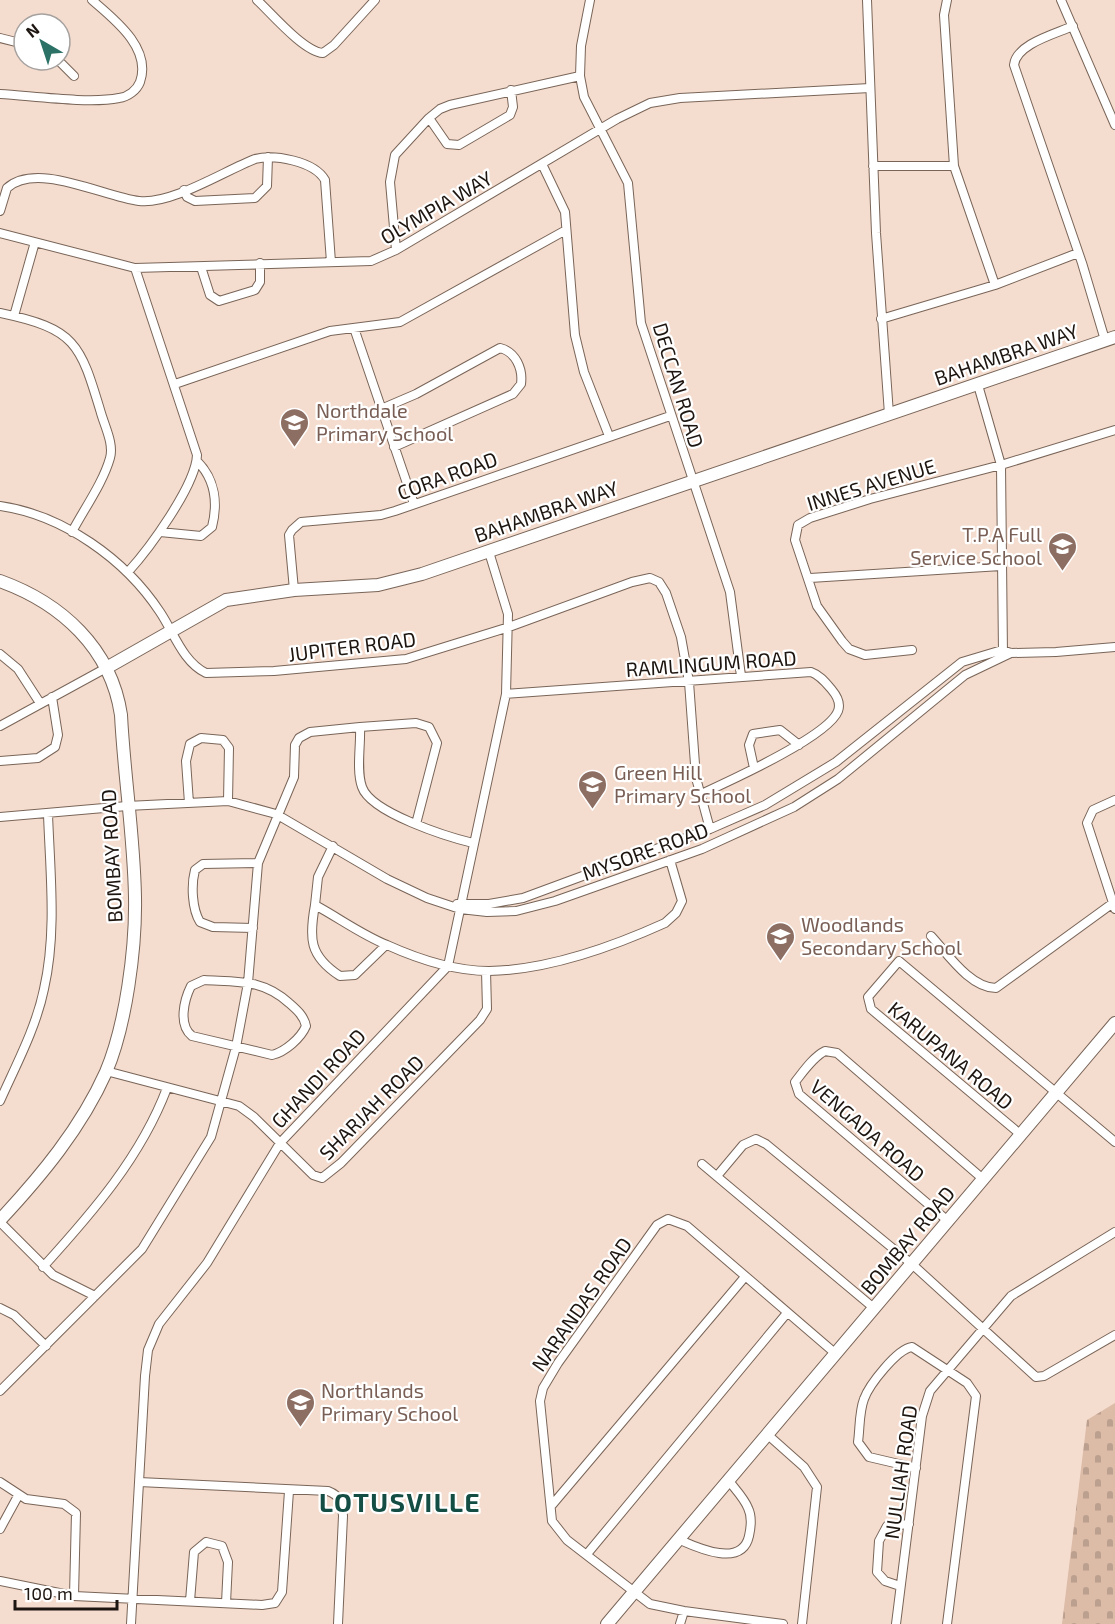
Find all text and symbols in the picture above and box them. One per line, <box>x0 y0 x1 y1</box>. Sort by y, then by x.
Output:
north arrow <box>12 12 72 72</box>
text: N <box>22 19 43 41</box>
street label: OLYMPIA WAY <box>376 165 497 249</box>
street label: BAHAMBRA WAY <box>931 318 1082 390</box>
street label: DECCAN ROAD <box>649 320 709 450</box>
place label: Northdale Primary School <box>316 398 453 445</box>
school or university icon: Northdale Primary School <box>279 406 311 448</box>
street label: CORA ROAD <box>394 446 500 504</box>
street label: INNES AVENUE <box>804 453 938 515</box>
street label: BAHAMBRA WAY <box>471 475 622 547</box>
place label: T.P.A Full Service School <box>910 522 1042 569</box>
school or university icon: T.P.A Full Service School <box>1047 530 1079 572</box>
street label: JUPITER ROAD <box>287 626 417 666</box>
street label: RAMLINGUM ROAD <box>625 645 797 681</box>
place label: Green Hill Primary School <box>614 760 751 807</box>
school or university icon: Green Hill Primary School <box>577 768 609 810</box>
street label: BOMBAY ROAD <box>96 789 126 923</box>
street label: MYSORE ROAD <box>579 817 711 885</box>
place label: Woodlands Secondary School <box>801 912 962 959</box>
school or university icon: Woodlands Secondary School <box>764 920 796 962</box>
street label: KARUPANA ROAD <box>884 996 1018 1114</box>
street label: GHANDI ROAD <box>266 1023 370 1133</box>
street label: SHARJAH ROAD <box>314 1050 428 1164</box>
street label: VENGADA ROAD <box>806 1074 930 1186</box>
street label: BOMBAY ROAD <box>855 1181 959 1299</box>
street label: NARANDAS ROAD <box>526 1232 636 1376</box>
place label: Northlands Primary School <box>321 1378 458 1425</box>
school or university icon: Northlands Primary School <box>284 1386 316 1428</box>
street label: NULLIAH ROAD <box>879 1404 921 1540</box>
district label: LOTUSVILLE <box>319 1486 481 1517</box>
scale bar <box>15 1573 117 1611</box>
text: 100 m <box>24 1582 73 1604</box>

